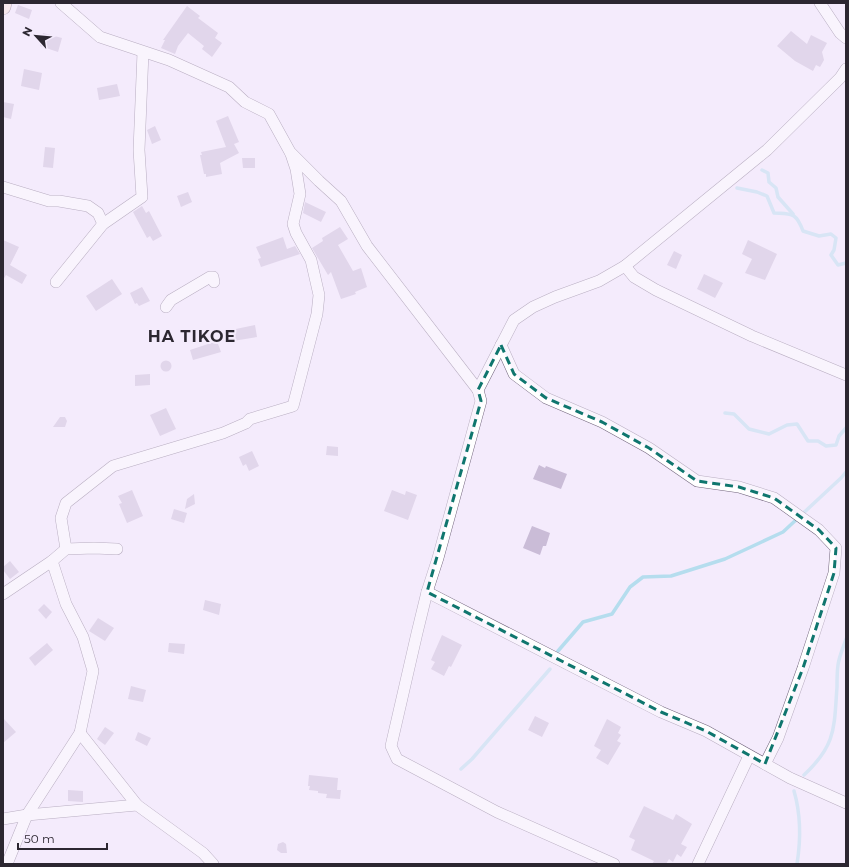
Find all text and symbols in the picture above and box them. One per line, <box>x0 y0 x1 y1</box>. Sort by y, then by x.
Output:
north arrow <box>16 16 56 56</box>
text: N <box>19 24 35 39</box>
district label: HA TIKOE <box>148 327 236 346</box>
scale bar <box>18 825 107 851</box>
text: 50 m <box>24 831 55 846</box>

